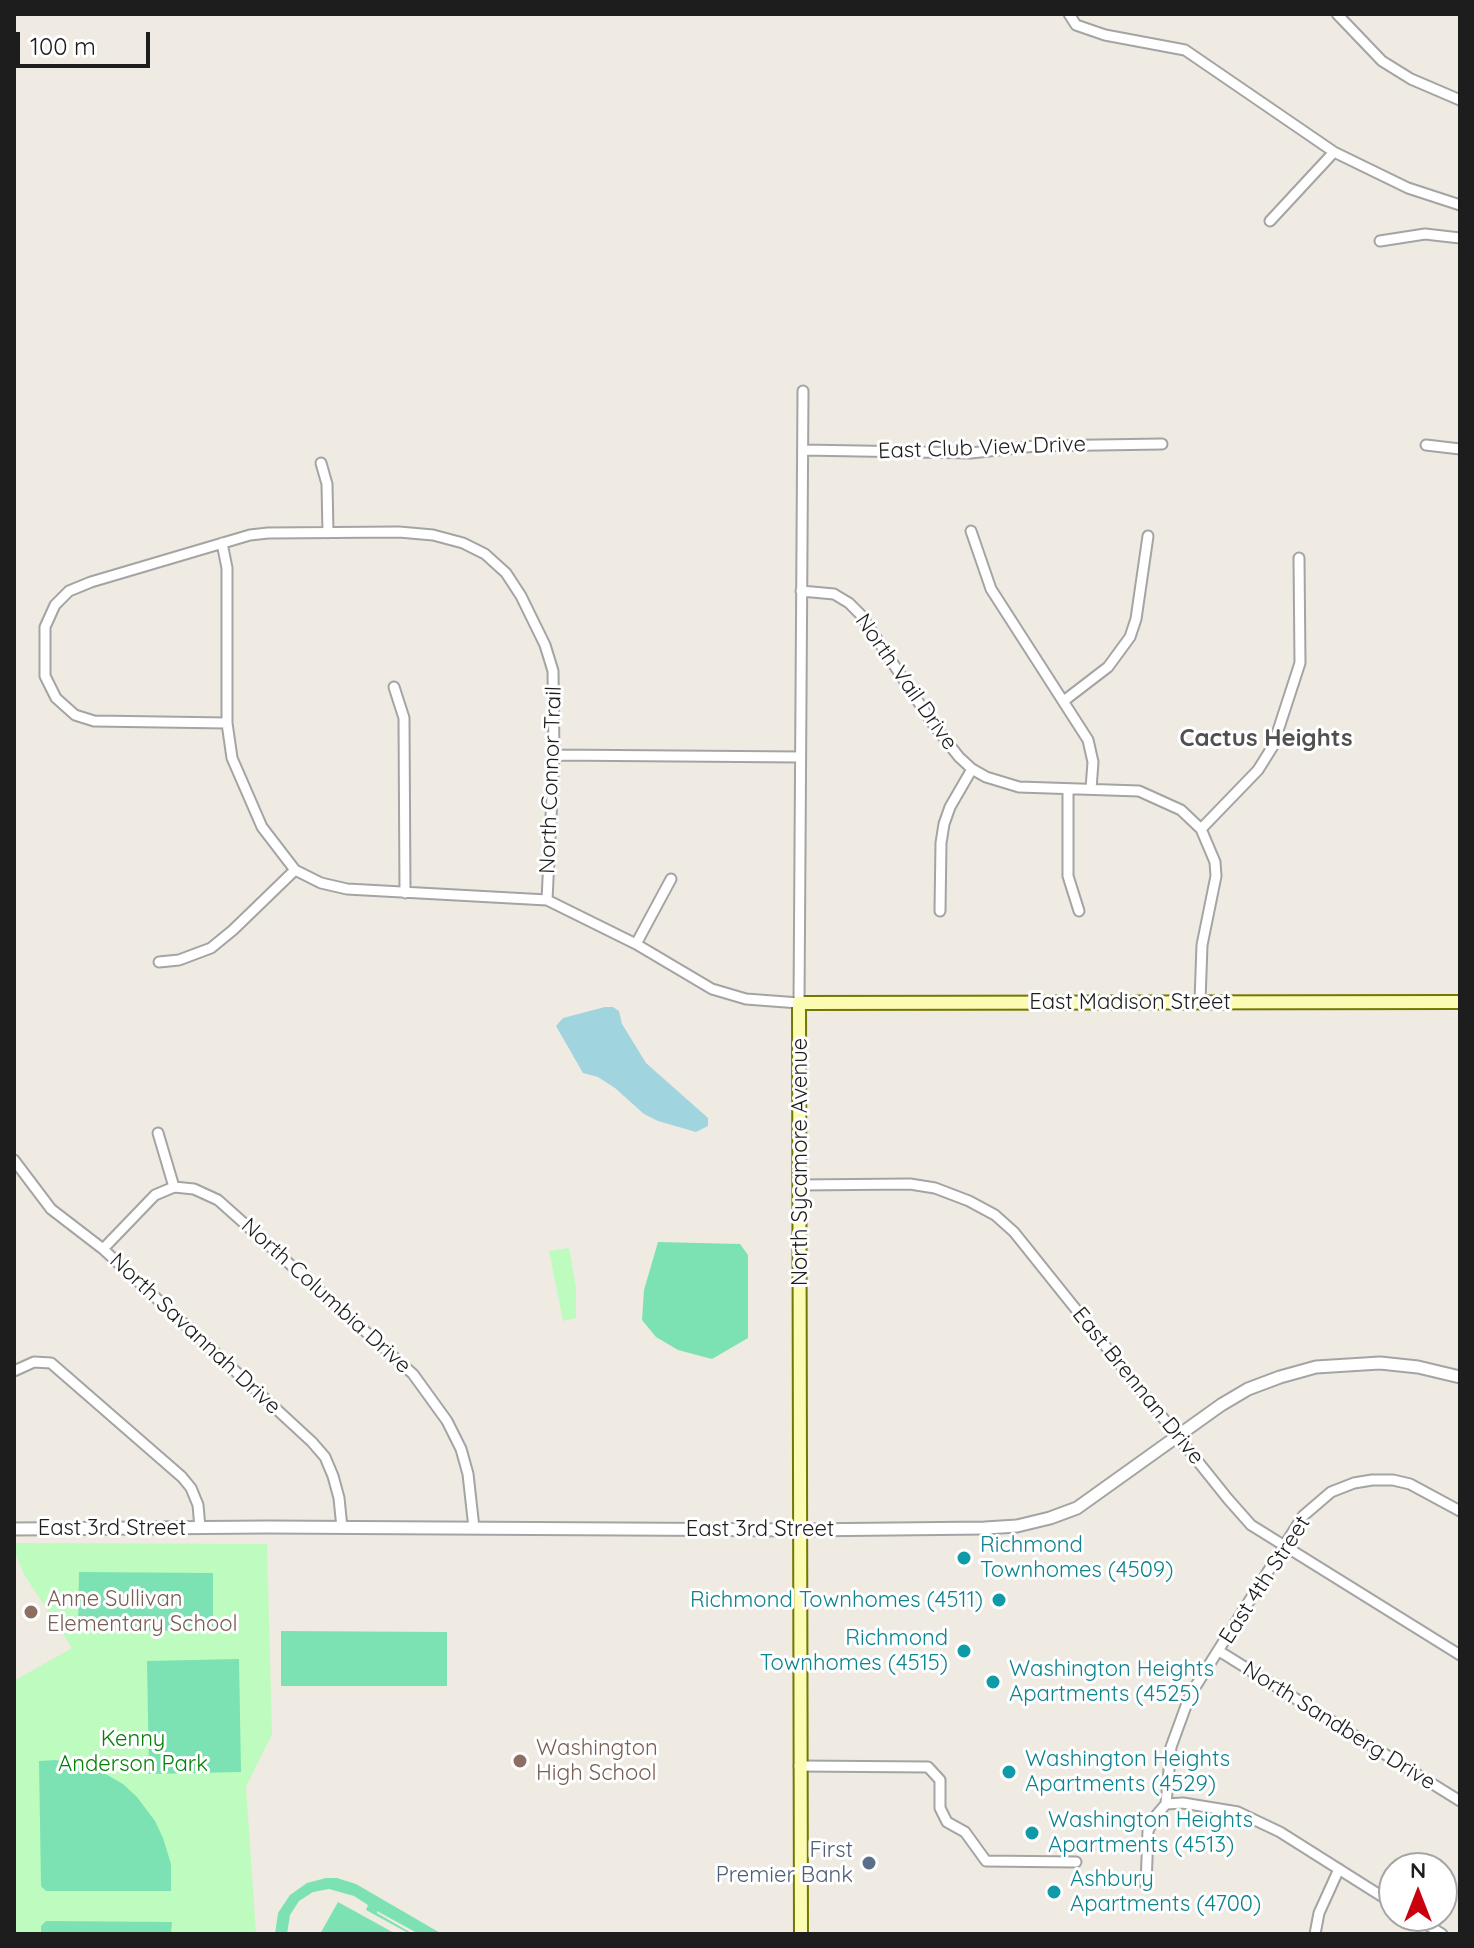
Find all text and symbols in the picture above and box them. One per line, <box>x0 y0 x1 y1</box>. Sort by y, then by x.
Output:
scale bar <box>20 16 154 66</box>
text: 100 m <box>30 31 96 61</box>
street label: East Club View Drive <box>878 431 1086 465</box>
street label: North Vail Drive <box>849 609 963 755</box>
street label: North Connor Trail <box>535 686 567 874</box>
district label: Cactus Heights <box>1179 725 1353 753</box>
street label: East Madison Street <box>1029 989 1231 1015</box>
street label: North Sycamore Avenue <box>787 1038 813 1286</box>
street label: North Columbia Drive <box>236 1213 416 1379</box>
street label: North Savannah Drive <box>104 1248 286 1420</box>
street label: East Brennan Drive <box>1066 1302 1210 1470</box>
street label: East 4th Street <box>1214 1511 1316 1649</box>
street label: East 3rd Street <box>38 1515 186 1541</box>
street label: East 3rd Street <box>686 1516 834 1542</box>
place label: Richmond Townhomes (4509) <box>980 1532 1173 1584</box>
marker: Richmond Townhomes (4509) <box>955 1549 973 1567</box>
place label: Anne Sullivan Elementary School <box>47 1586 238 1638</box>
place label: Richmond Townhomes (4511) <box>690 1587 983 1613</box>
marker: Richmond Townhomes (4511) <box>990 1591 1008 1609</box>
marker: Anne Sullivan Elementary School <box>22 1603 40 1621</box>
place label: Richmond Townhomes (4515) <box>760 1625 948 1676</box>
marker: Richmond Townhomes (4515) <box>955 1642 973 1660</box>
place label: Washington Heights Apartments (4525) <box>1009 1656 1214 1708</box>
street label: North Sandberg Drive <box>1238 1656 1440 1796</box>
marker: Washington Heights Apartments (4525) <box>984 1673 1002 1691</box>
park label: Kenny Anderson Park <box>58 1726 208 1778</box>
place label: Washington High School <box>536 1735 658 1786</box>
place label: Washington Heights Apartments (4529) <box>1025 1746 1230 1798</box>
marker: Washington High School <box>511 1752 529 1770</box>
marker: Washington Heights Apartments (4529) <box>1000 1763 1018 1781</box>
place label: Washington Heights Apartments (4513) <box>1048 1807 1253 1858</box>
marker: Washington Heights Apartments (4513) <box>1023 1824 1041 1842</box>
place label: First Premier Bank <box>716 1837 853 1888</box>
north arrow <box>1378 1852 1458 1932</box>
marker: First Premier Bank <box>860 1854 878 1872</box>
text: N <box>1410 1856 1426 1884</box>
place label: Ashbury Apartments (4700) <box>1070 1866 1261 1918</box>
marker: Ashbury Apartments (4700) <box>1045 1883 1063 1901</box>

